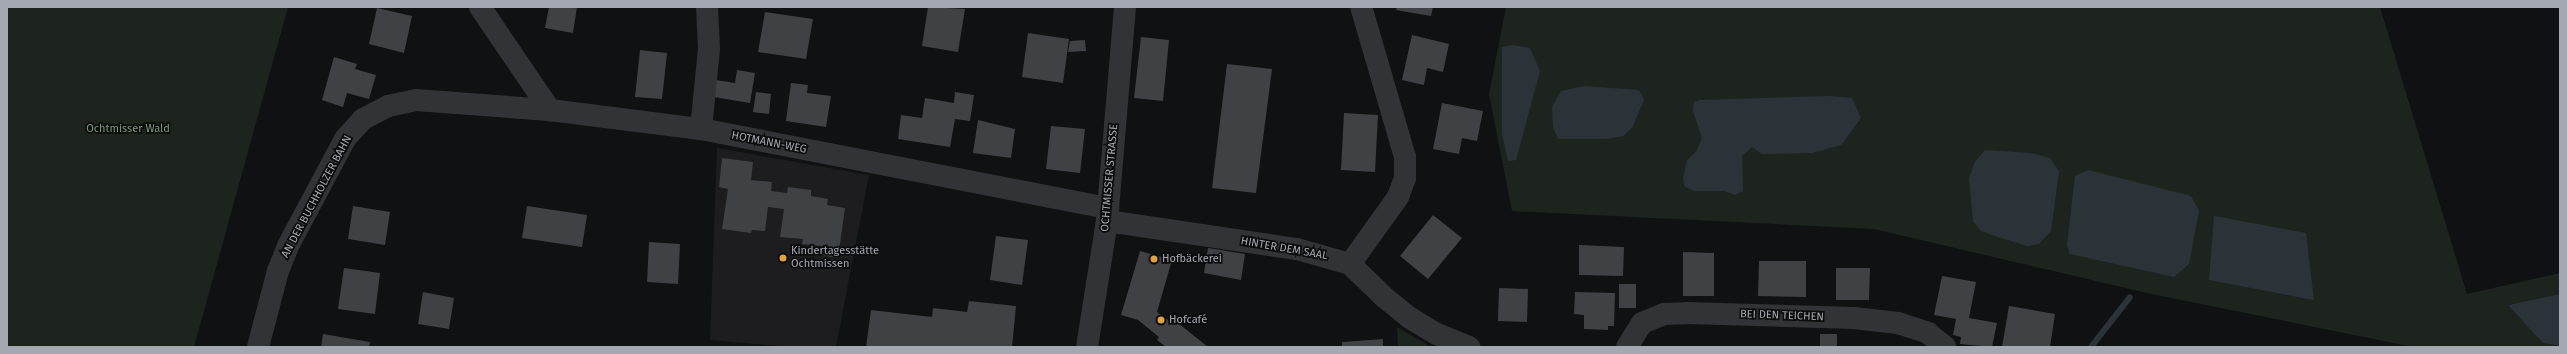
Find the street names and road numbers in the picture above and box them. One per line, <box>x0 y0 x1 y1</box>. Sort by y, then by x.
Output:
street label: OCHTMISSER STRASSE <box>1099 124 1121 232</box>
street label: HOTMANN-WEG <box>730 129 808 157</box>
street label: AN DER BUCHHOLZER BAHN <box>279 134 355 260</box>
street label: HINTER DEM SAAL <box>1240 235 1328 263</box>
street label: BEI DEN TEICHEN <box>1740 308 1824 324</box>

